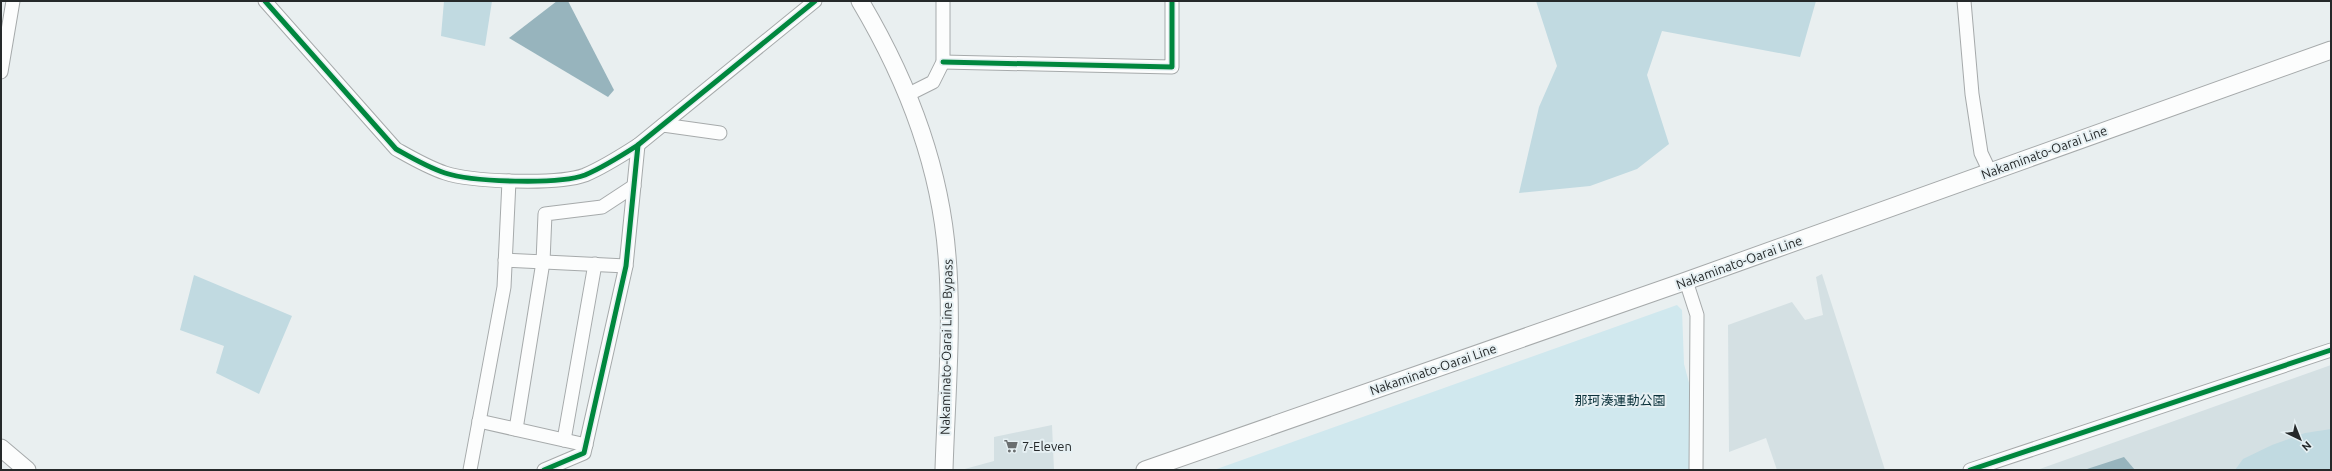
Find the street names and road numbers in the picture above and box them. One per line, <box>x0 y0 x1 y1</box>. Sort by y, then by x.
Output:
street label: Nakaminato-Oarai Line <box>1979 123 2109 181</box>
street label: Nakaminato-Oarai Line <box>1674 233 1804 291</box>
street label: Nakaminato-Oarai Line Bypass <box>937 258 955 435</box>
street label: Nakaminato-Oarai Line <box>1368 341 1498 397</box>

